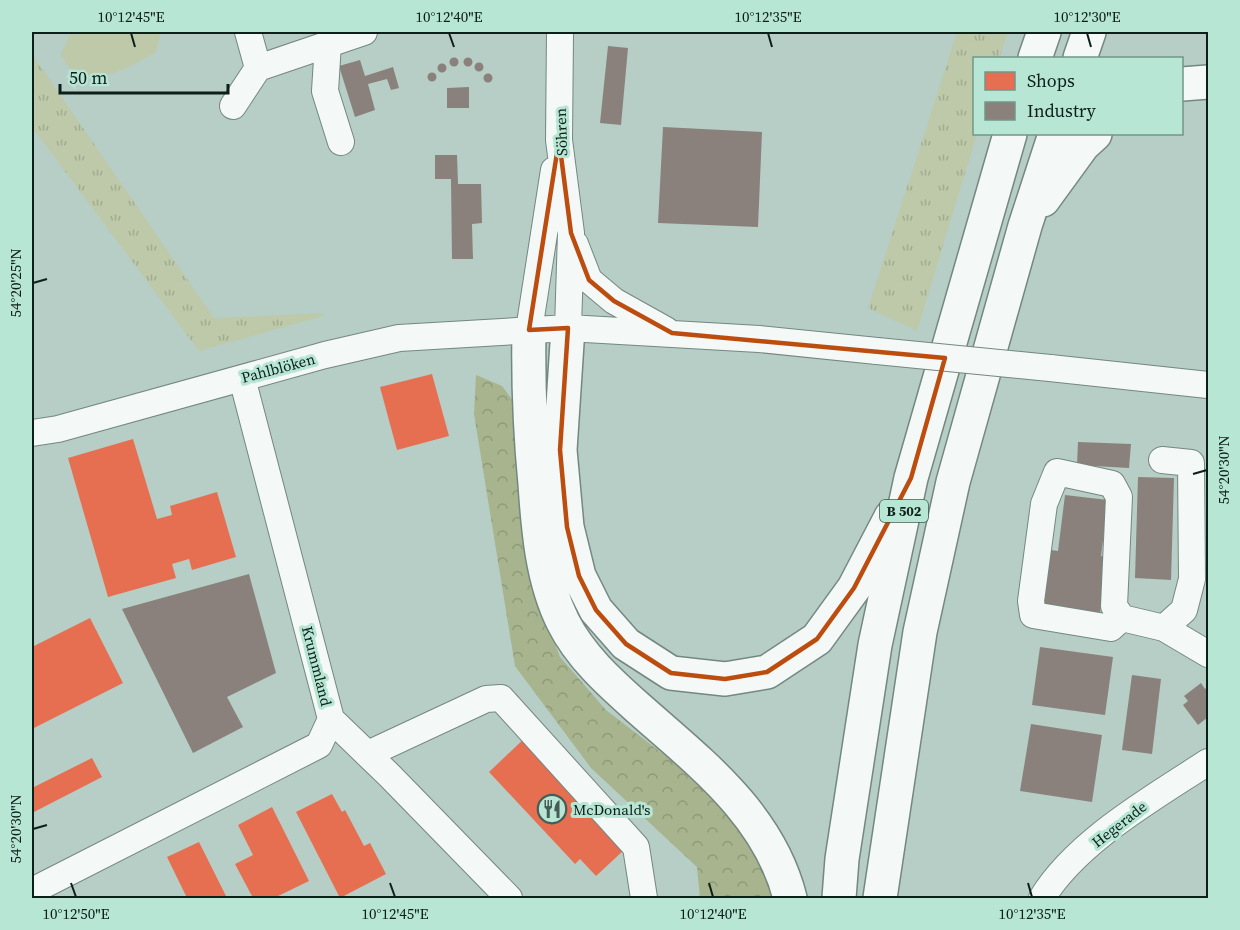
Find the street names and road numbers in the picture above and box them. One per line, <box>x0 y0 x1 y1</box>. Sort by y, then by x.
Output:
street label: Söhren <box>550 108 572 156</box>
street label: Pahlblöken <box>239 348 317 388</box>
road number: B 502 <box>880 500 928 522</box>
street label: Krummland <box>297 624 337 709</box>
street label: Hegerade <box>1087 796 1151 852</box>

